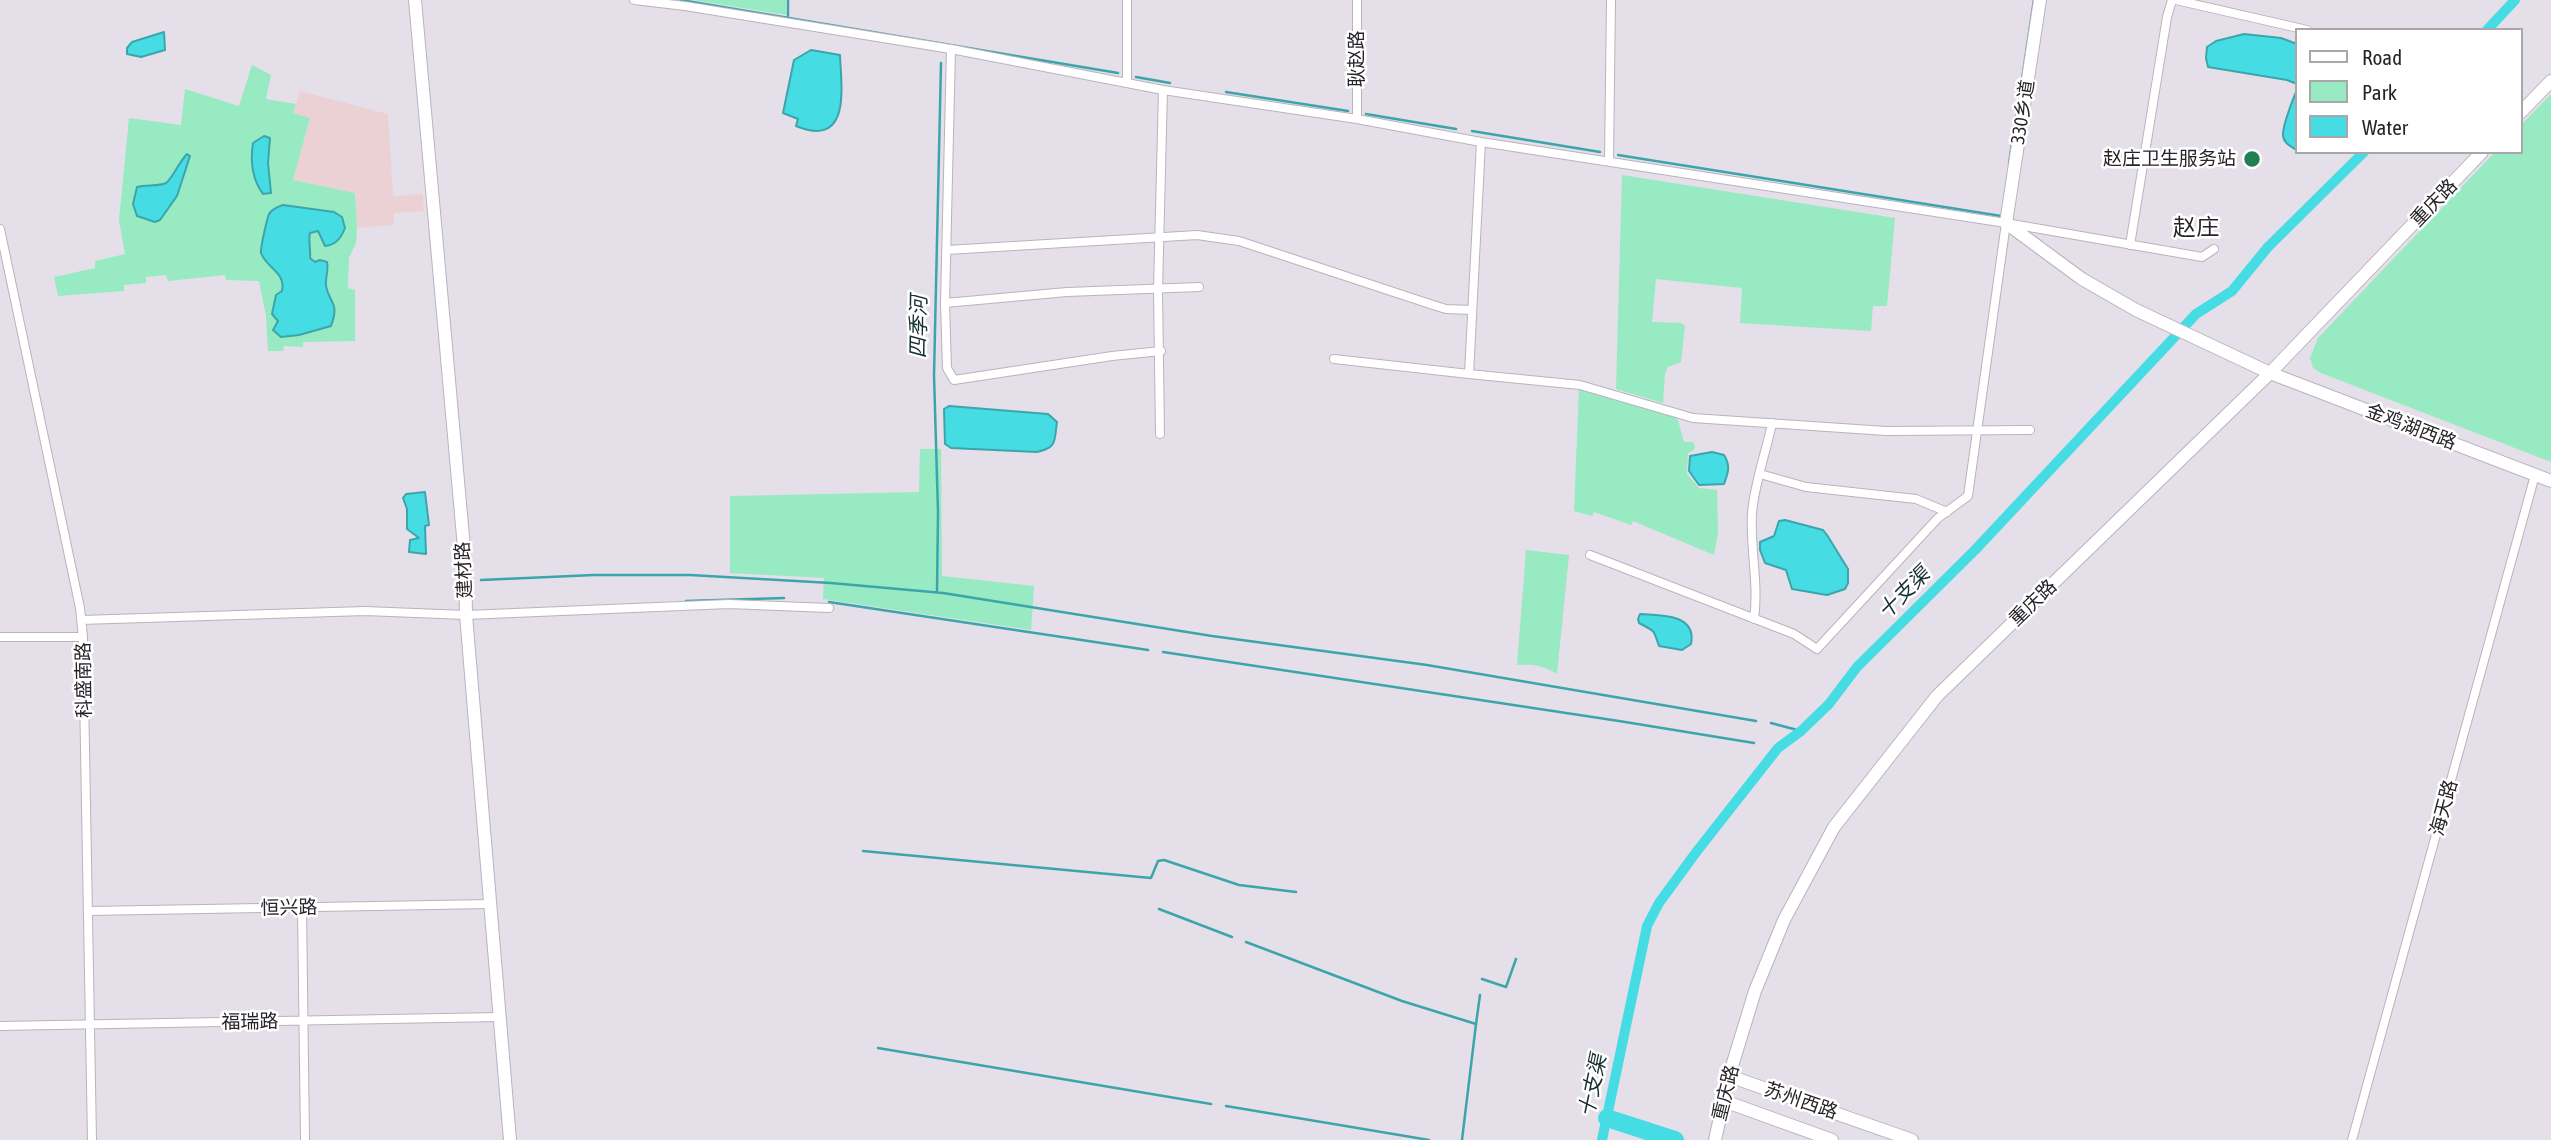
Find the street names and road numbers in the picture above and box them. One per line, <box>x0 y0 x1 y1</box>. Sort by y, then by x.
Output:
street label: 耿赵路 <box>1346 31 1368 87</box>
street label: 330乡道 <box>2007 78 2039 146</box>
street label: 重庆路 <box>2406 175 2462 231</box>
street label: 金鸡湖西路 <box>2363 399 2459 455</box>
street label: 建材路 <box>451 541 477 599</box>
street label: 重庆路 <box>2005 575 2061 631</box>
street label: 科盛南路 <box>72 642 96 718</box>
street label: 海天路 <box>2426 778 2462 838</box>
street label: 恒兴路 <box>260 896 318 920</box>
street label: 福瑞路 <box>221 1010 279 1034</box>
street label: 重庆路 <box>1708 1063 1744 1123</box>
street label: 苏州西路 <box>1761 1078 1841 1124</box>

